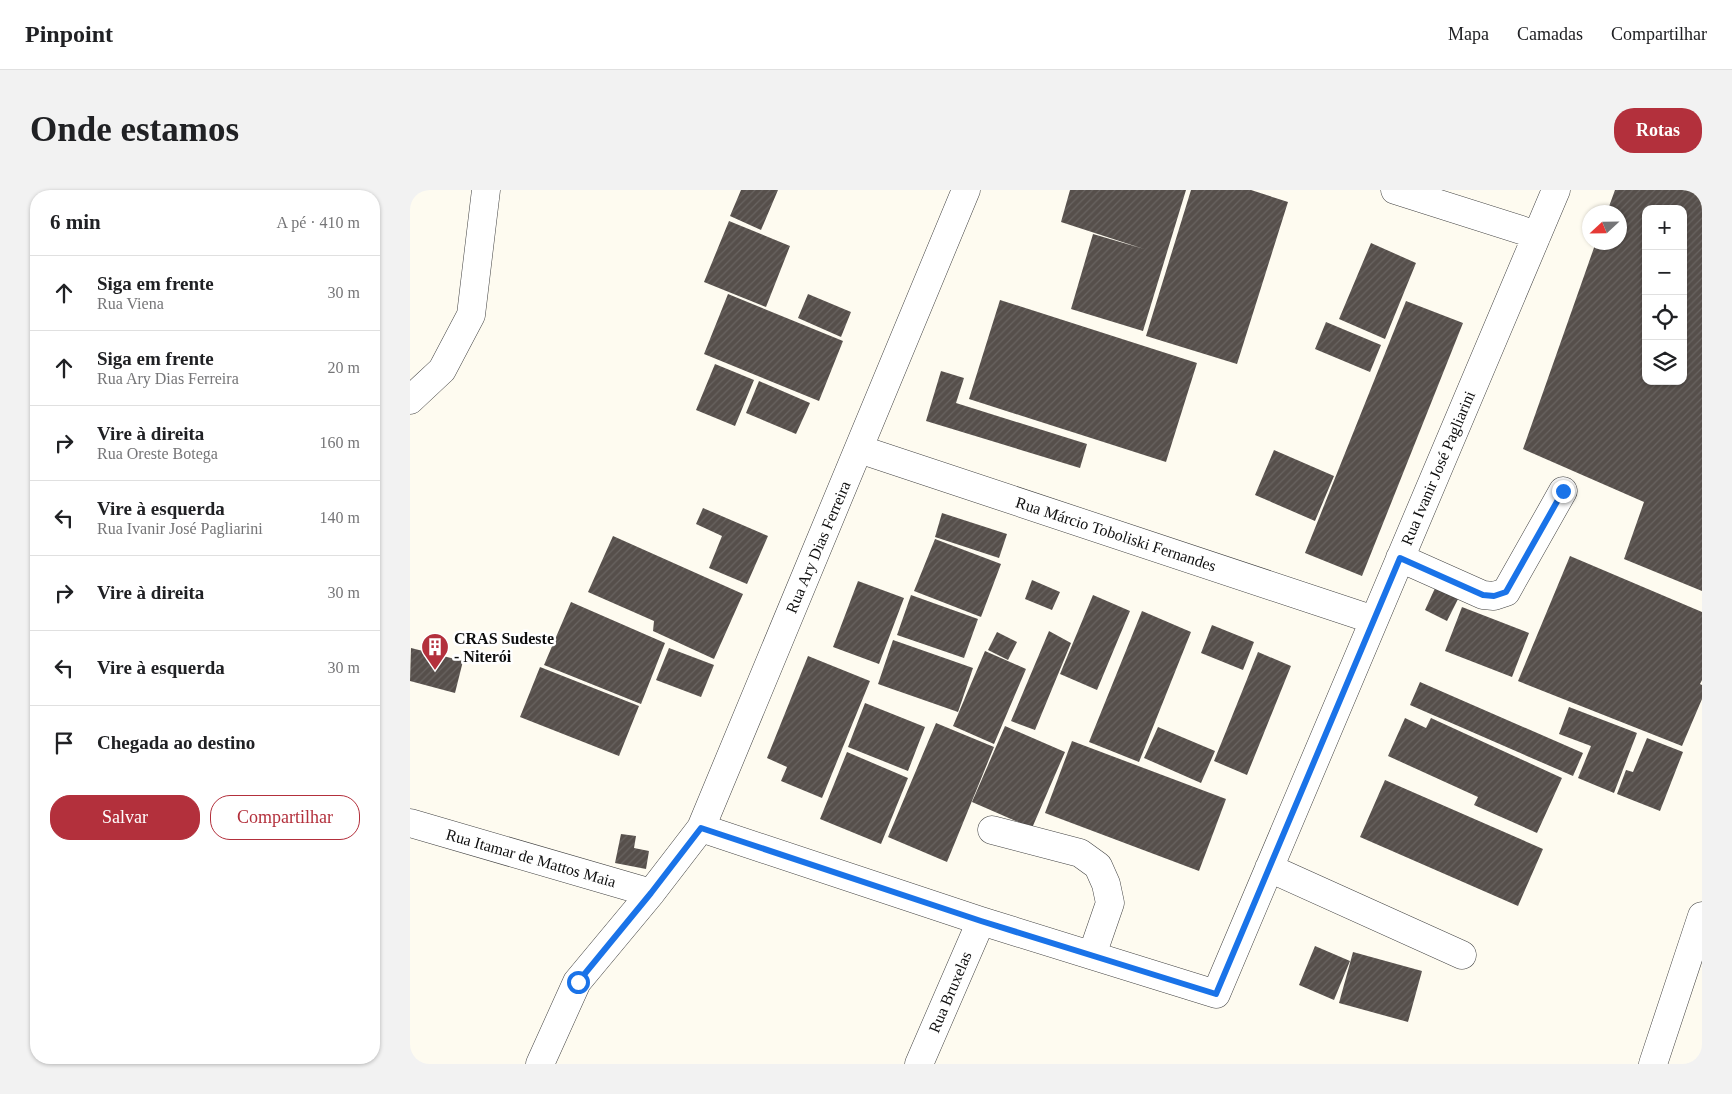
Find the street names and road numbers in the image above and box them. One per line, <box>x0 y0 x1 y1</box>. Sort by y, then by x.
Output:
street label: Rua Ivanir José Pagliarini <box>1398 388 1479 548</box>
street label: Rua Ary Dias Ferreira <box>782 478 854 616</box>
street label: Rua Márcio Toboliski Fernandes <box>1014 494 1218 574</box>
street label: Rua Itamar de Mattos Maia <box>444 826 618 890</box>
street label: Rua Bruxelas <box>925 949 975 1035</box>

